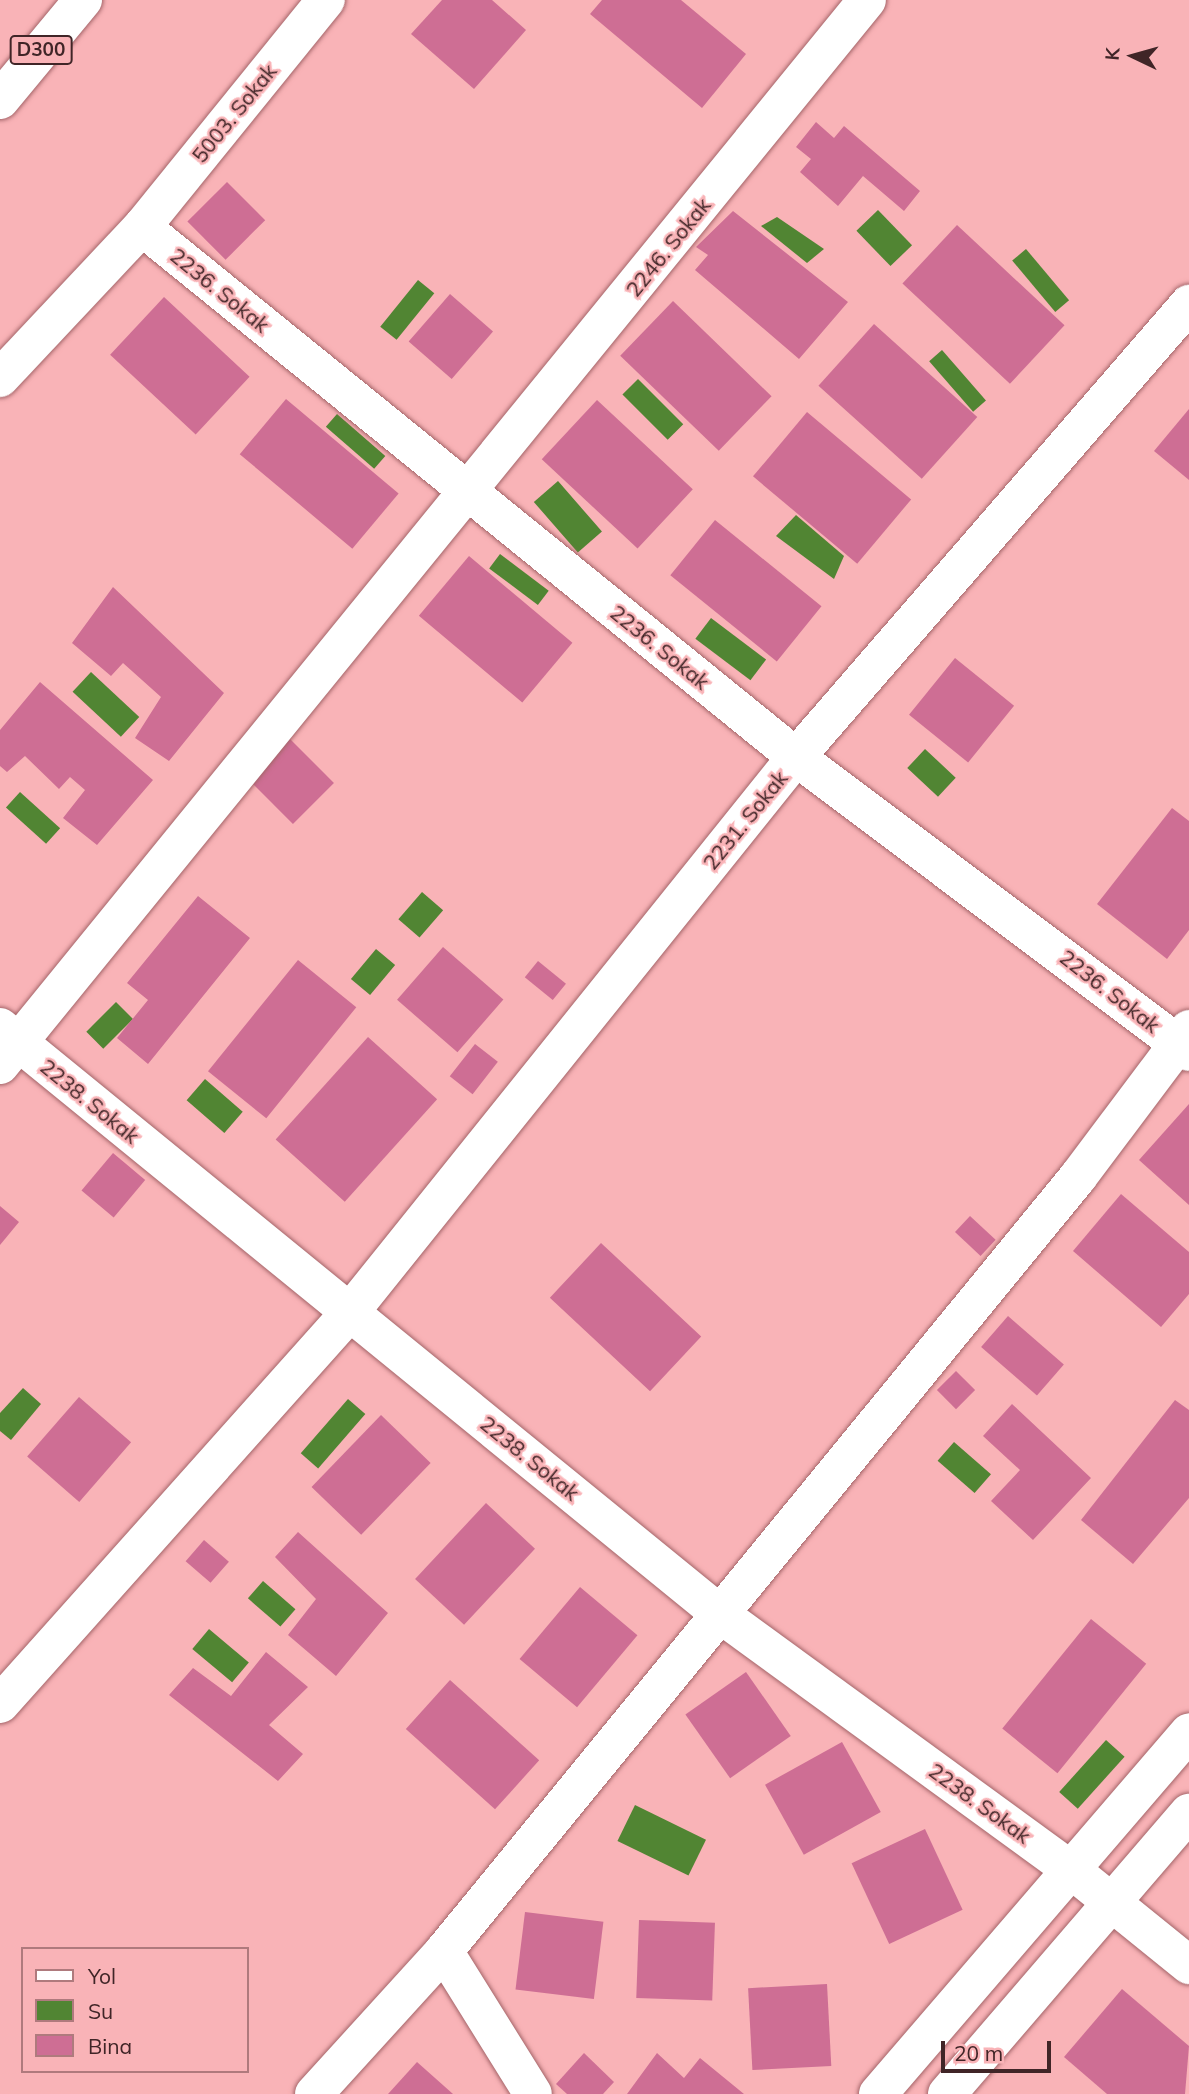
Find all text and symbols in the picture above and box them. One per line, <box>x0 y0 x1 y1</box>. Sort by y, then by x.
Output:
north arrow <box>1098 21 1168 91</box>
road number: D300 <box>9 34 72 66</box>
text: K <box>1100 47 1125 62</box>
street label: 5003. Sokak <box>186 58 282 168</box>
street label: 2246. Sokak <box>620 192 716 302</box>
street label: 2236. Sokak <box>165 242 275 338</box>
street label: 2236. Sokak <box>605 599 715 695</box>
street label: 2231. Sokak <box>697 765 793 875</box>
street label: 2236. Sokak <box>1055 944 1165 1038</box>
street label: 2238. Sokak <box>35 1053 145 1149</box>
street label: 2238. Sokak <box>475 1410 585 1506</box>
street label: 2238. Sokak <box>924 1758 1036 1848</box>
legend <box>21 1947 248 2073</box>
text: Yol <box>88 1963 116 1989</box>
text: Su <box>88 1998 113 2024</box>
scale bar <box>944 2028 1054 2072</box>
text: Bina <box>88 2033 132 2059</box>
text: 20 m <box>954 2040 1003 2066</box>

